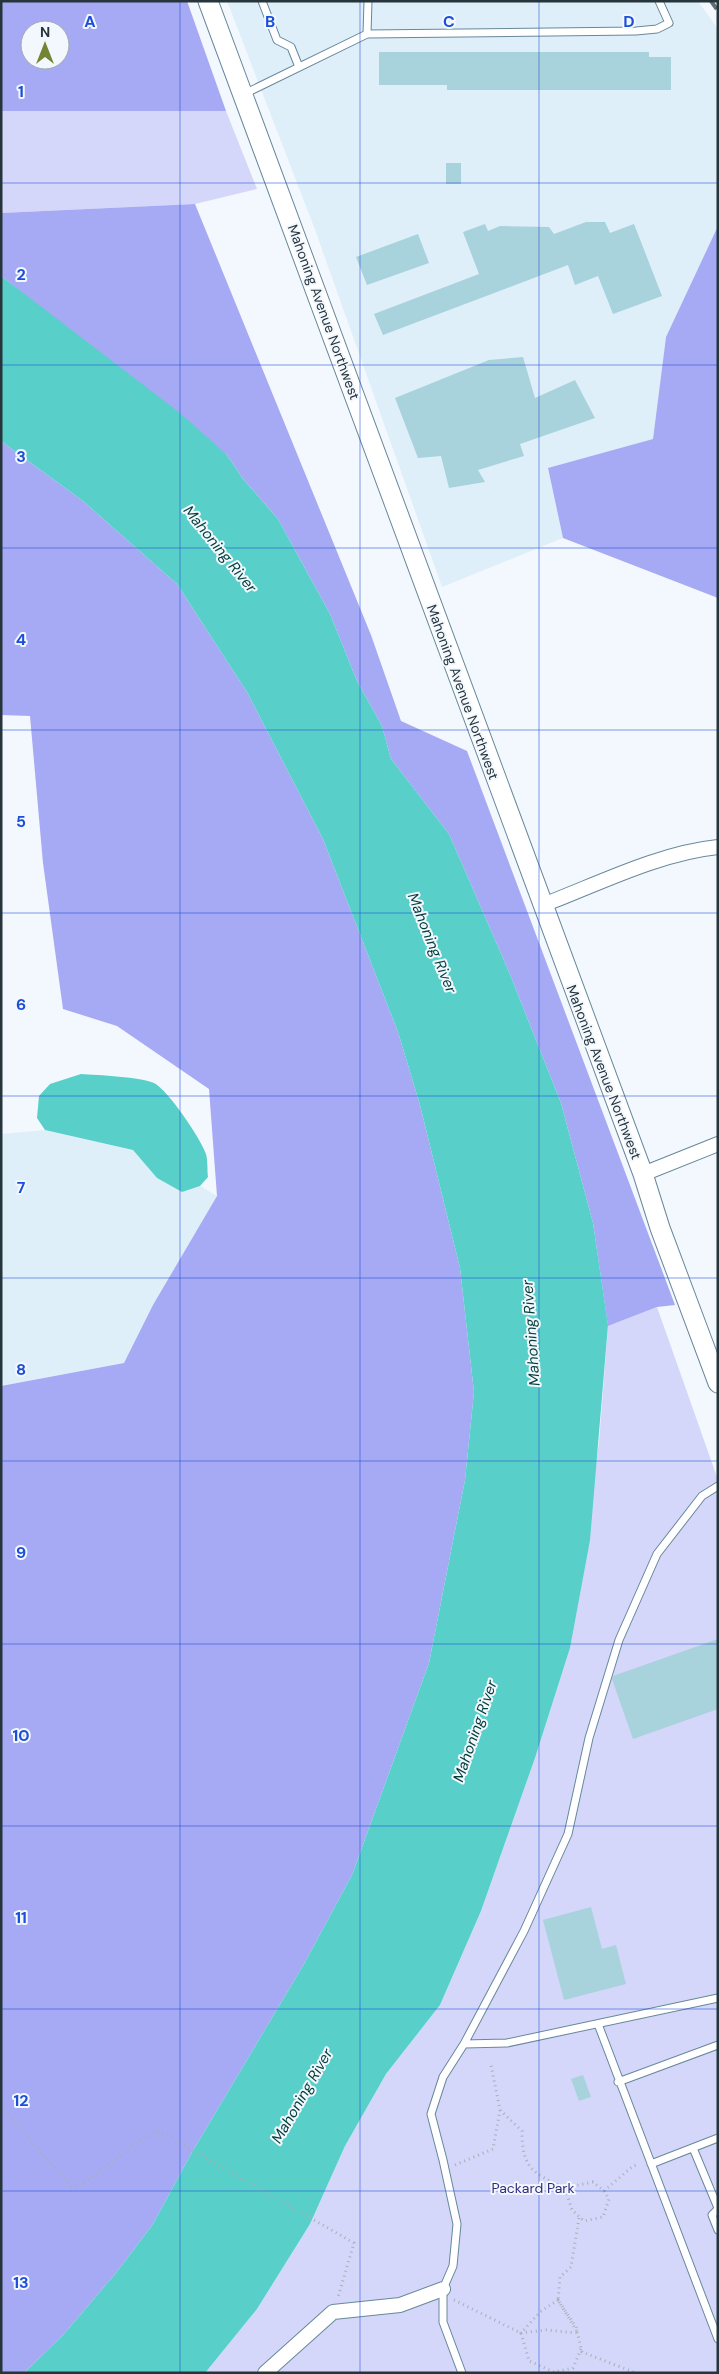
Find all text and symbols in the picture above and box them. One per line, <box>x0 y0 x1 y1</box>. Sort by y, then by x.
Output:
text: A <box>84 11 96 32</box>
text: B <box>265 11 275 32</box>
text: C <box>443 11 455 32</box>
text: D <box>623 11 635 32</box>
north arrow <box>20 20 70 70</box>
text: N <box>40 23 50 41</box>
text: 1 <box>18 81 24 102</box>
street label: Mahoning Avenue Northwest <box>284 222 364 402</box>
text: 2 <box>16 264 26 285</box>
text: 3 <box>16 446 26 467</box>
water label: Mahoning River <box>179 501 262 597</box>
street label: Mahoning Avenue Northwest <box>423 602 503 782</box>
text: 4 <box>16 629 26 650</box>
text: 5 <box>16 811 26 832</box>
water label: Mahoning River <box>403 890 461 996</box>
street label: Mahoning Avenue Northwest <box>562 982 646 1162</box>
text: 6 <box>16 994 26 1015</box>
text: 7 <box>17 1177 26 1198</box>
water label: Mahoning River <box>517 1279 545 1387</box>
text: 8 <box>16 1359 26 1380</box>
text: 9 <box>16 1542 26 1563</box>
water label: Mahoning River <box>448 1677 502 1785</box>
text: 10 <box>12 1725 30 1746</box>
text: 11 <box>15 1907 27 1928</box>
water label: Mahoning River <box>267 2045 337 2147</box>
text: 12 <box>13 2090 29 2111</box>
park label: Packard Park <box>491 2179 575 2197</box>
text: 13 <box>13 2272 29 2293</box>

